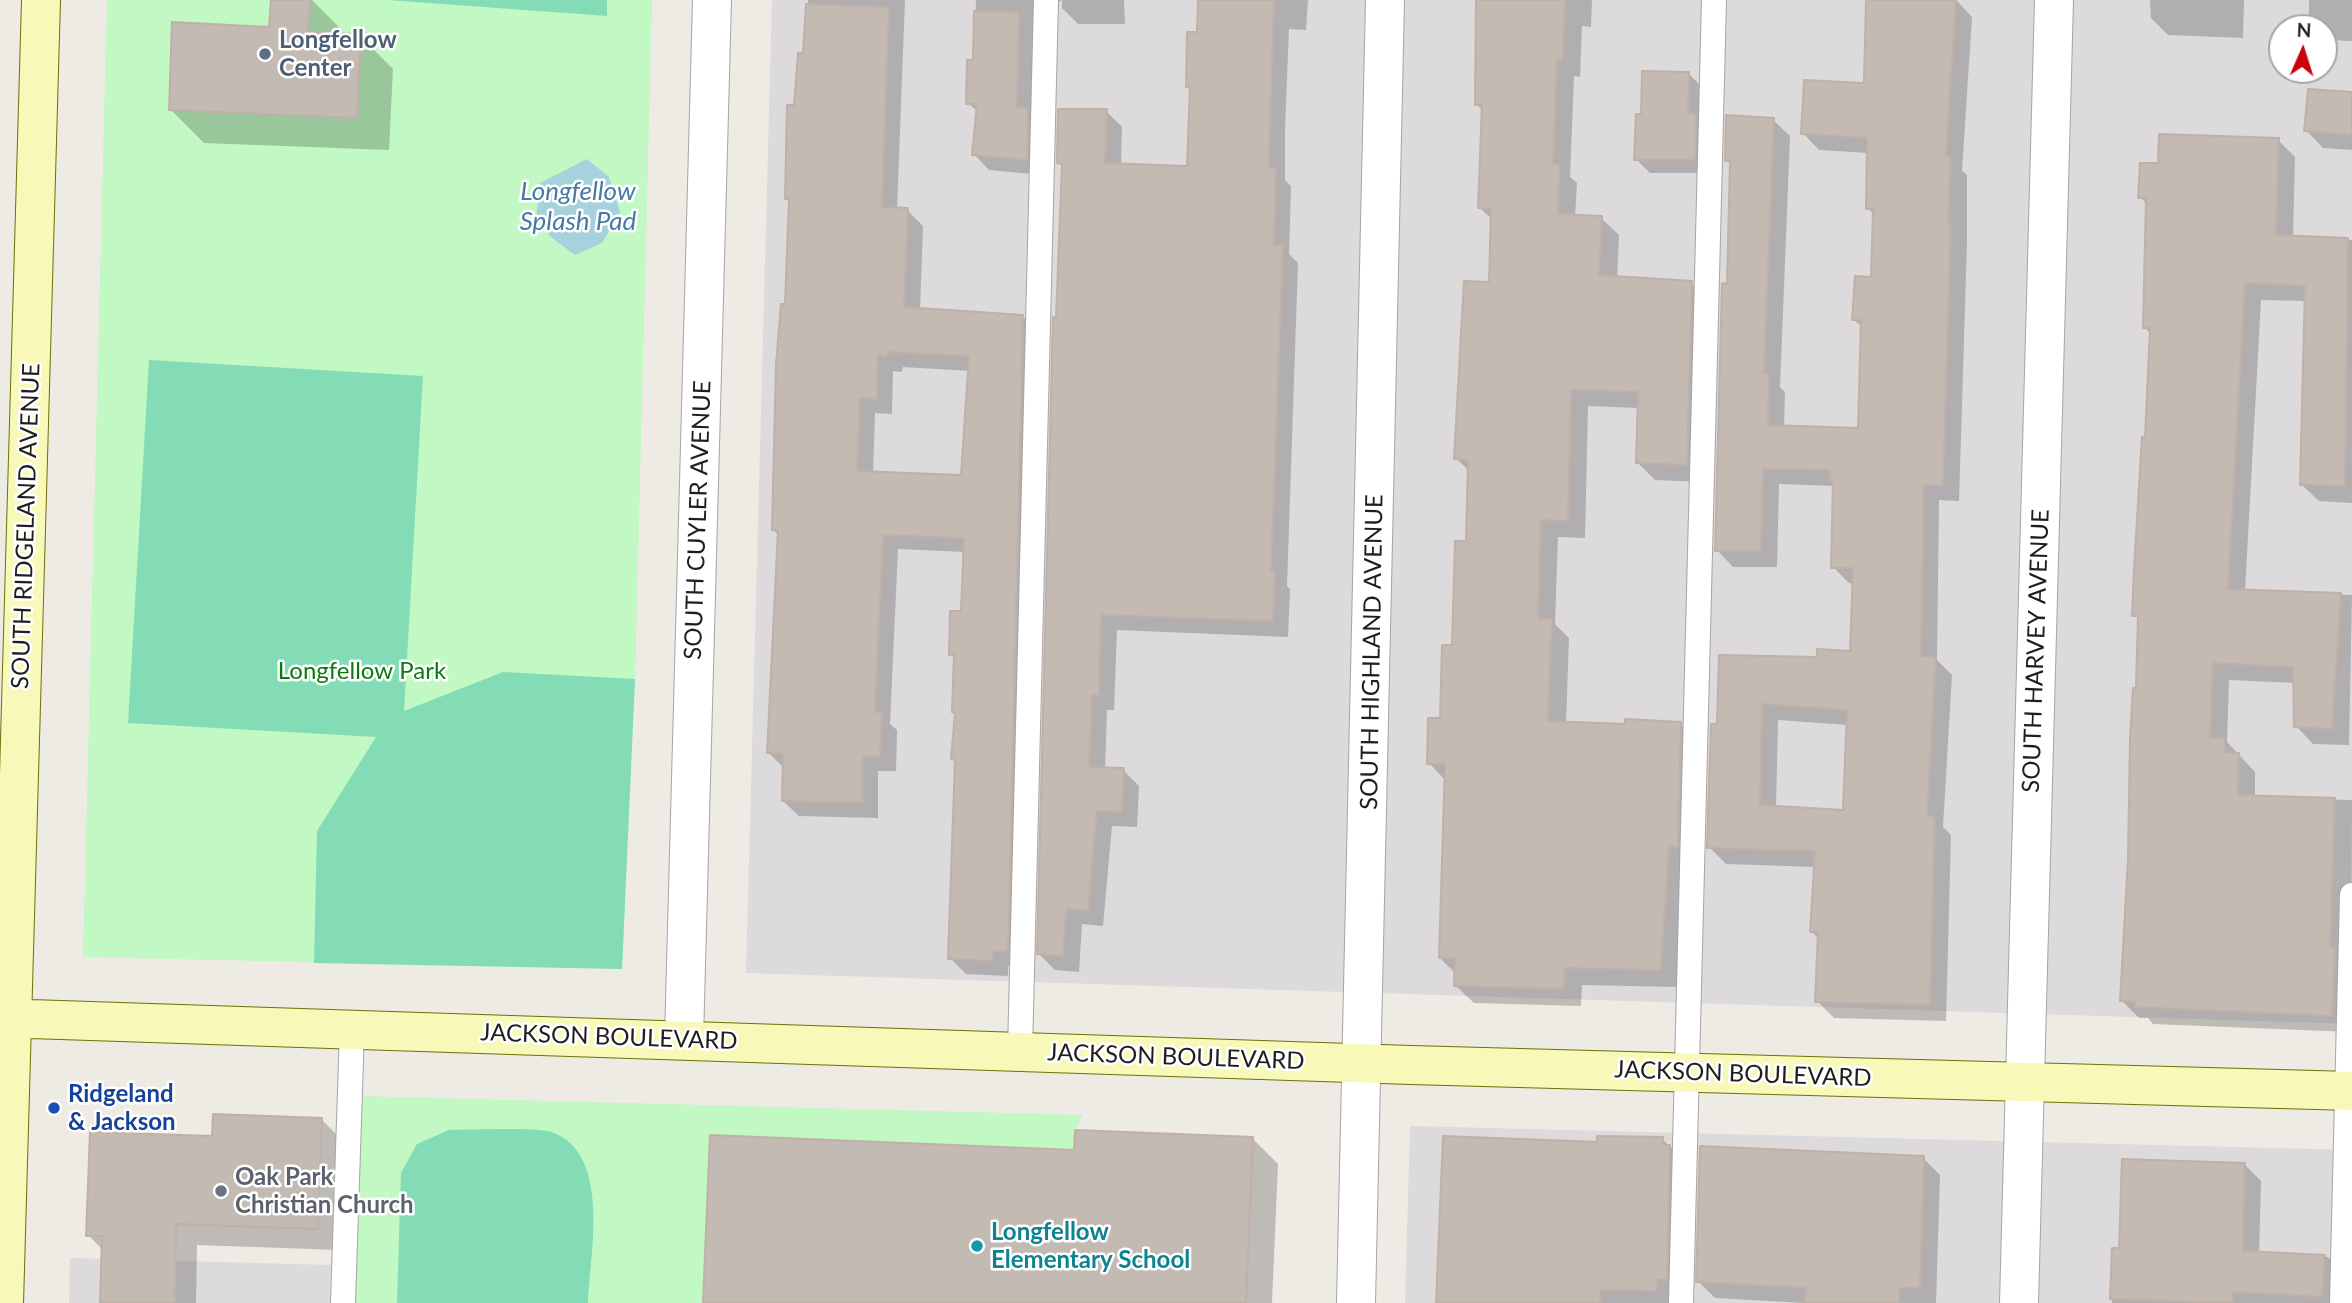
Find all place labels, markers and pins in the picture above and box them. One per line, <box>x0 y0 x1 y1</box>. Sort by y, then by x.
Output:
place label: Longfellow Center <box>279 26 397 82</box>
marker: Longfellow Center <box>257 46 273 62</box>
place label: Ridgeland & Jackson <box>68 1080 176 1136</box>
marker: Ridgeland & Jackson <box>46 1100 62 1116</box>
place label: Oak Park Christian Church <box>235 1163 414 1219</box>
marker: Oak Park Christian Church <box>213 1183 229 1199</box>
place label: Longfellow Elementary School <box>991 1218 1190 1274</box>
marker: Longfellow Elementary School <box>969 1238 985 1254</box>

